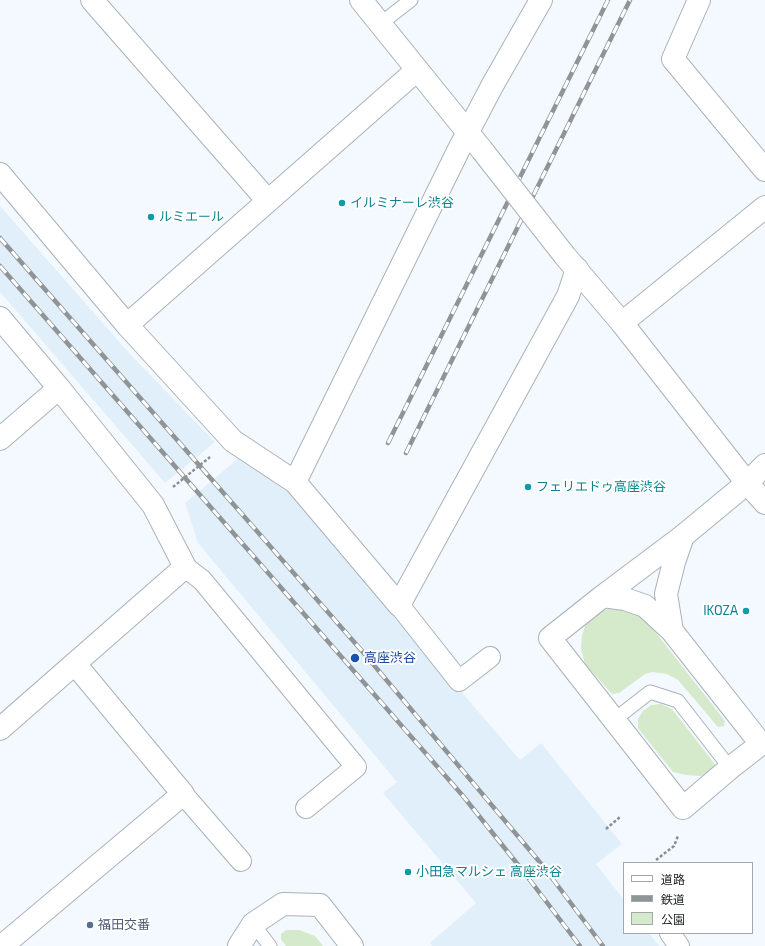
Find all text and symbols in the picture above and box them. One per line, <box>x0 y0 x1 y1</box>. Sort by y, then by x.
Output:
place label: イルミナーレ渋谷 <box>350 195 454 211</box>
marker: イルミナーレ渋谷 <box>337 198 347 208</box>
place label: ルミエール <box>159 209 224 225</box>
marker: ルミエール <box>146 212 156 222</box>
place label: フェリエドゥ高座渋谷 <box>536 479 666 495</box>
marker: フェリエドゥ高座渋谷 <box>523 482 533 492</box>
place label: IKOZA <box>703 603 738 619</box>
marker: IKOZA <box>741 606 751 616</box>
place label: 高座渋谷 <box>364 650 416 666</box>
marker: 高座渋谷 <box>349 652 361 664</box>
legend <box>623 862 753 934</box>
place label: 小田急マルシェ 高座渋谷 <box>416 864 562 880</box>
marker: 小田急マルシェ 高座渋谷 <box>403 867 413 877</box>
text: 道路 <box>661 872 685 886</box>
text: 鉄道 <box>661 892 685 906</box>
text: 公園 <box>661 912 685 926</box>
place label: 福田交番 <box>98 917 150 933</box>
marker: 福田交番 <box>85 920 95 930</box>

